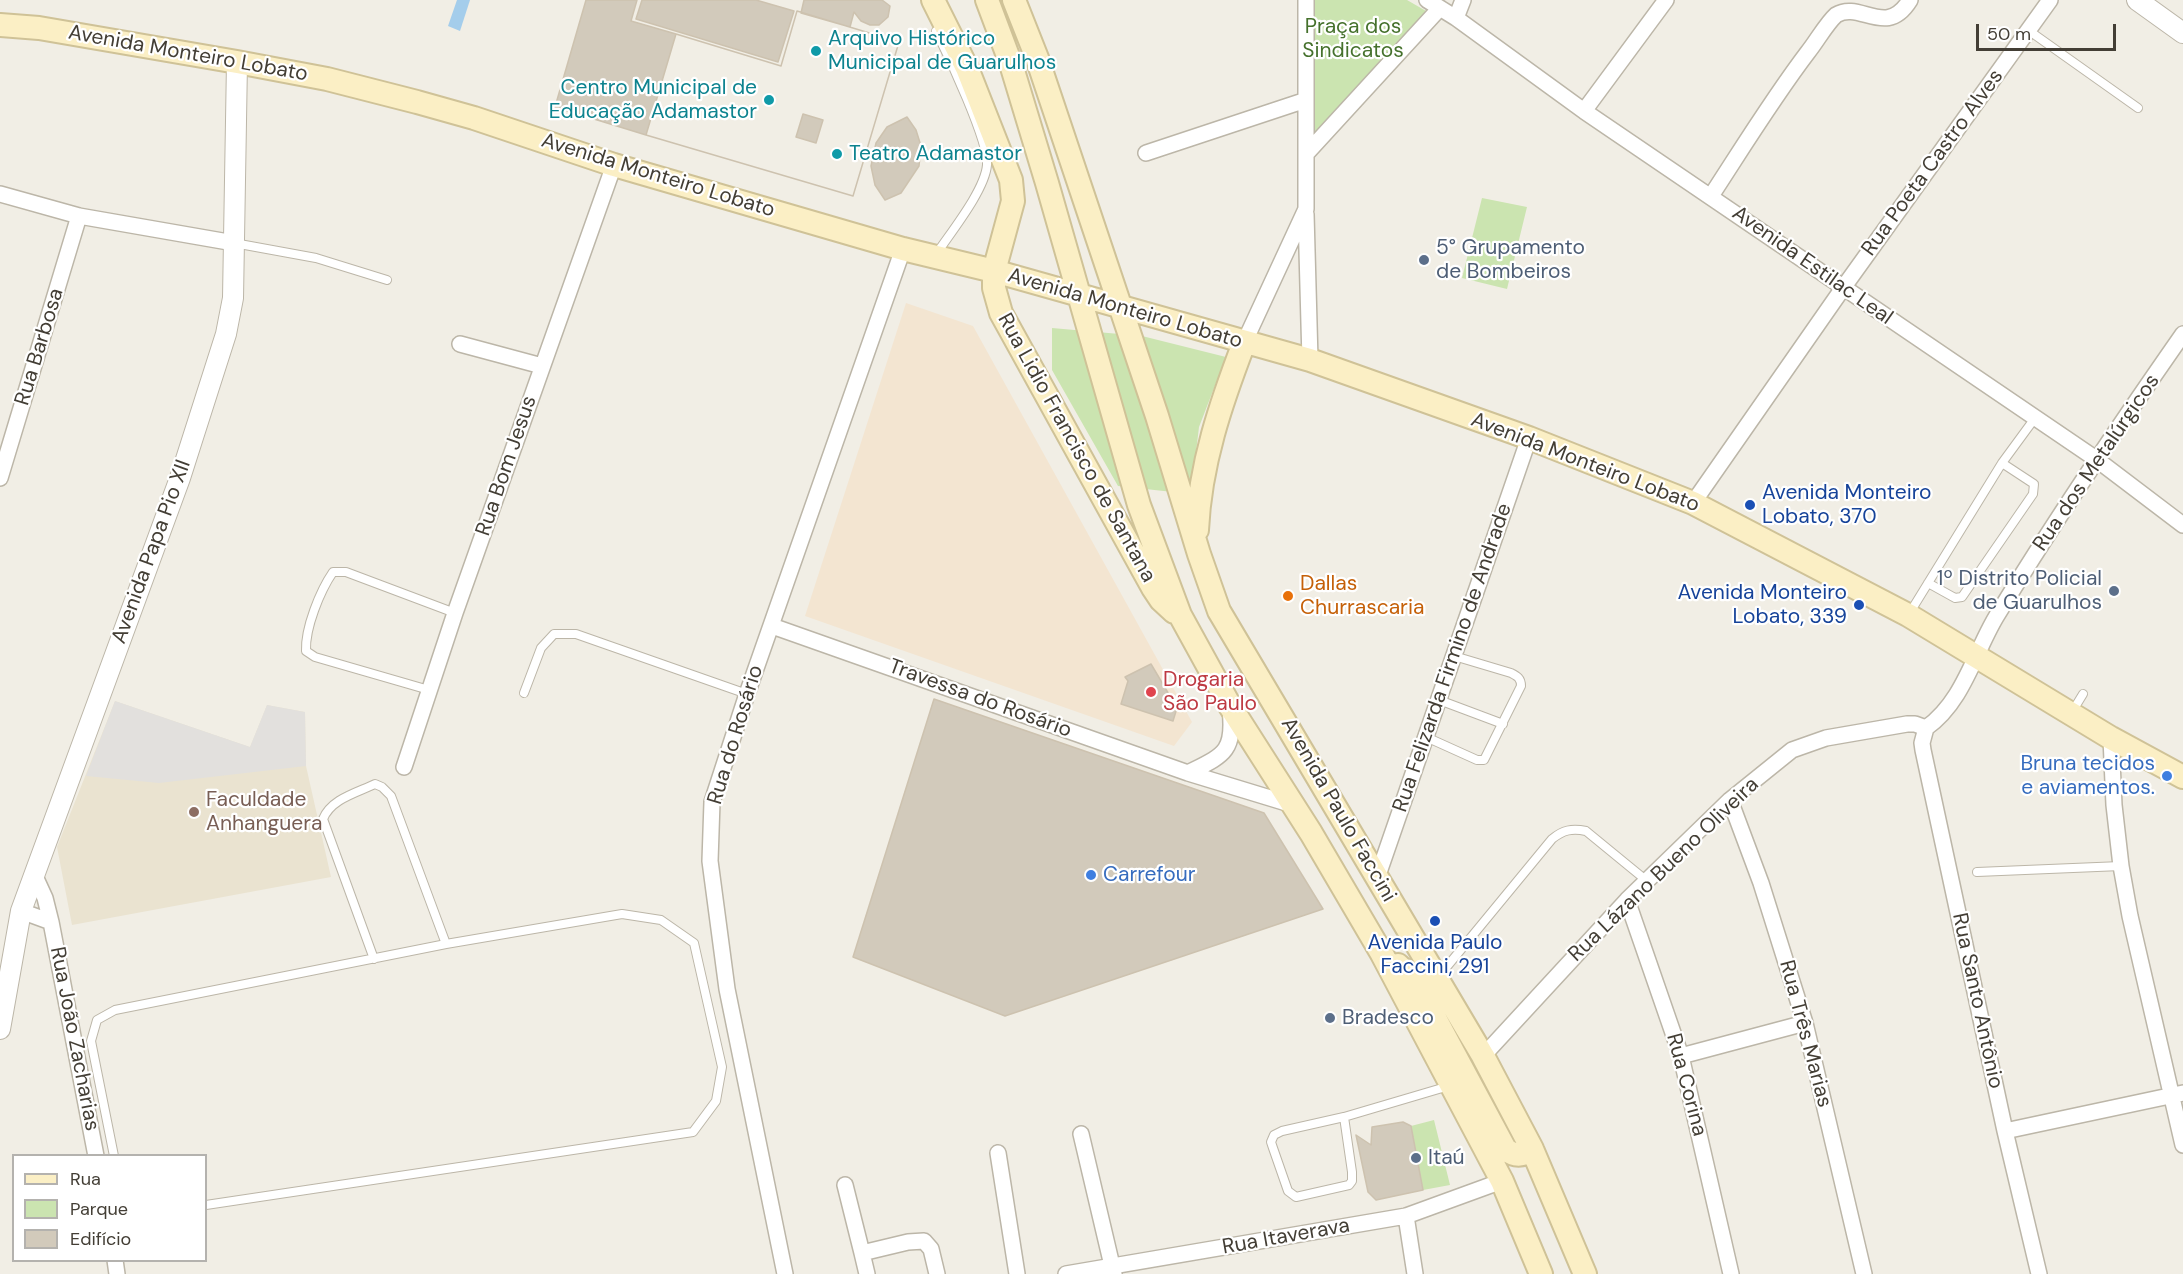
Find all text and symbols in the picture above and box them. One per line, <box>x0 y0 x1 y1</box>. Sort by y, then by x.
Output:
scale bar <box>1979 12 2118 50</box>
park label: Praça dos Sindicatos <box>1302 14 1404 64</box>
street label: Avenida Monteiro Lobato <box>66 21 310 87</box>
text: 50 m <box>1987 22 2031 46</box>
place label: Arquivo Histórico Municipal de Guarulhos <box>828 26 1056 76</box>
marker: Arquivo Histórico Municipal de Guarulhos <box>809 44 823 58</box>
street label: Rua Poeta Castro Alves <box>1857 65 2009 261</box>
place label: Centro Municipal de Educação Adamastor <box>549 75 757 125</box>
marker: Centro Municipal de Educação Adamastor <box>762 93 776 107</box>
street label: Avenida Monteiro Lobato <box>538 128 778 224</box>
place label: Teatro Adamastor <box>849 141 1022 167</box>
marker: Teatro Adamastor <box>830 147 844 161</box>
street label: Avenida Estilac Leal <box>1727 201 1897 331</box>
place label: 5° Grupamento de Bombeiros <box>1436 235 1585 285</box>
marker: 5° Grupamento de Bombeiros <box>1417 253 1431 267</box>
street label: Avenida Monteiro Lobato <box>1005 263 1245 355</box>
street label: Rua Barbosa <box>10 285 70 409</box>
street label: Rua Lidio Francisco de Santana <box>991 309 1161 587</box>
street label: Rua dos Metalúrgicos <box>2028 370 2166 556</box>
street label: Rua Bom Jesus <box>471 393 543 539</box>
street label: Avenida Monteiro Lobato <box>1467 408 1703 518</box>
street label: Avenida Papa Pio XII <box>107 457 197 647</box>
place label: Avenida Monteiro Lobato, 370 <box>1762 480 1932 530</box>
marker: Avenida Monteiro Lobato, 370 <box>1743 498 1757 512</box>
street label: Rua Felizarda Firmino de Andrade <box>1388 500 1518 816</box>
place label: 1º Distrito Policial de Guarulhos <box>1937 566 2102 616</box>
place label: Dallas Churrascaria <box>1300 571 1424 621</box>
place label: Avenida Monteiro Lobato, 339 <box>1677 580 1847 630</box>
marker: 1º Distrito Policial de Guarulhos <box>2107 584 2121 598</box>
marker: Dallas Churrascaria <box>1281 589 1295 603</box>
marker: Avenida Monteiro Lobato, 339 <box>1852 598 1866 612</box>
street label: Travessa do Rosário <box>885 654 1075 744</box>
street label: Rua do Rosário <box>703 662 769 808</box>
place label: Drogaria São Paulo <box>1163 667 1257 717</box>
marker: Drogaria São Paulo <box>1144 685 1158 699</box>
street label: Avenida Paulo Faccini <box>1275 713 1401 907</box>
place label: Bruna tecidos e aviamentos. <box>2020 751 2155 801</box>
marker: Bruna tecidos e aviamentos. <box>2160 769 2174 783</box>
street label: Rua Lázano Bueno Oliveira <box>1564 773 1764 967</box>
place label: Faculdade Anhanguera <box>206 787 322 837</box>
marker: Faculdade Anhanguera <box>187 805 201 819</box>
place label: Carrefour <box>1103 862 1196 888</box>
marker: Carrefour <box>1084 868 1098 882</box>
street label: Rua Santo Antônio <box>1946 911 2008 1091</box>
marker: Avenida Paulo Faccini, 291 <box>1428 914 1442 928</box>
place label: Avenida Paulo Faccini, 291 <box>1368 930 1502 980</box>
street label: Rua João Zacharias <box>44 945 104 1133</box>
street label: Rua Três Marias <box>1773 958 1837 1110</box>
place label: Bradesco <box>1342 1005 1434 1031</box>
marker: Bradesco <box>1323 1011 1337 1025</box>
street label: Rua Corina <box>1660 1031 1712 1139</box>
place label: Itaú <box>1428 1145 1465 1171</box>
marker: Itaú <box>1409 1151 1423 1165</box>
legend <box>12 1154 207 1262</box>
text: Rua <box>70 1167 101 1191</box>
text: Parque <box>70 1197 128 1221</box>
street label: Rua Itaverava <box>1220 1213 1352 1261</box>
text: Edifício <box>70 1227 131 1251</box>

